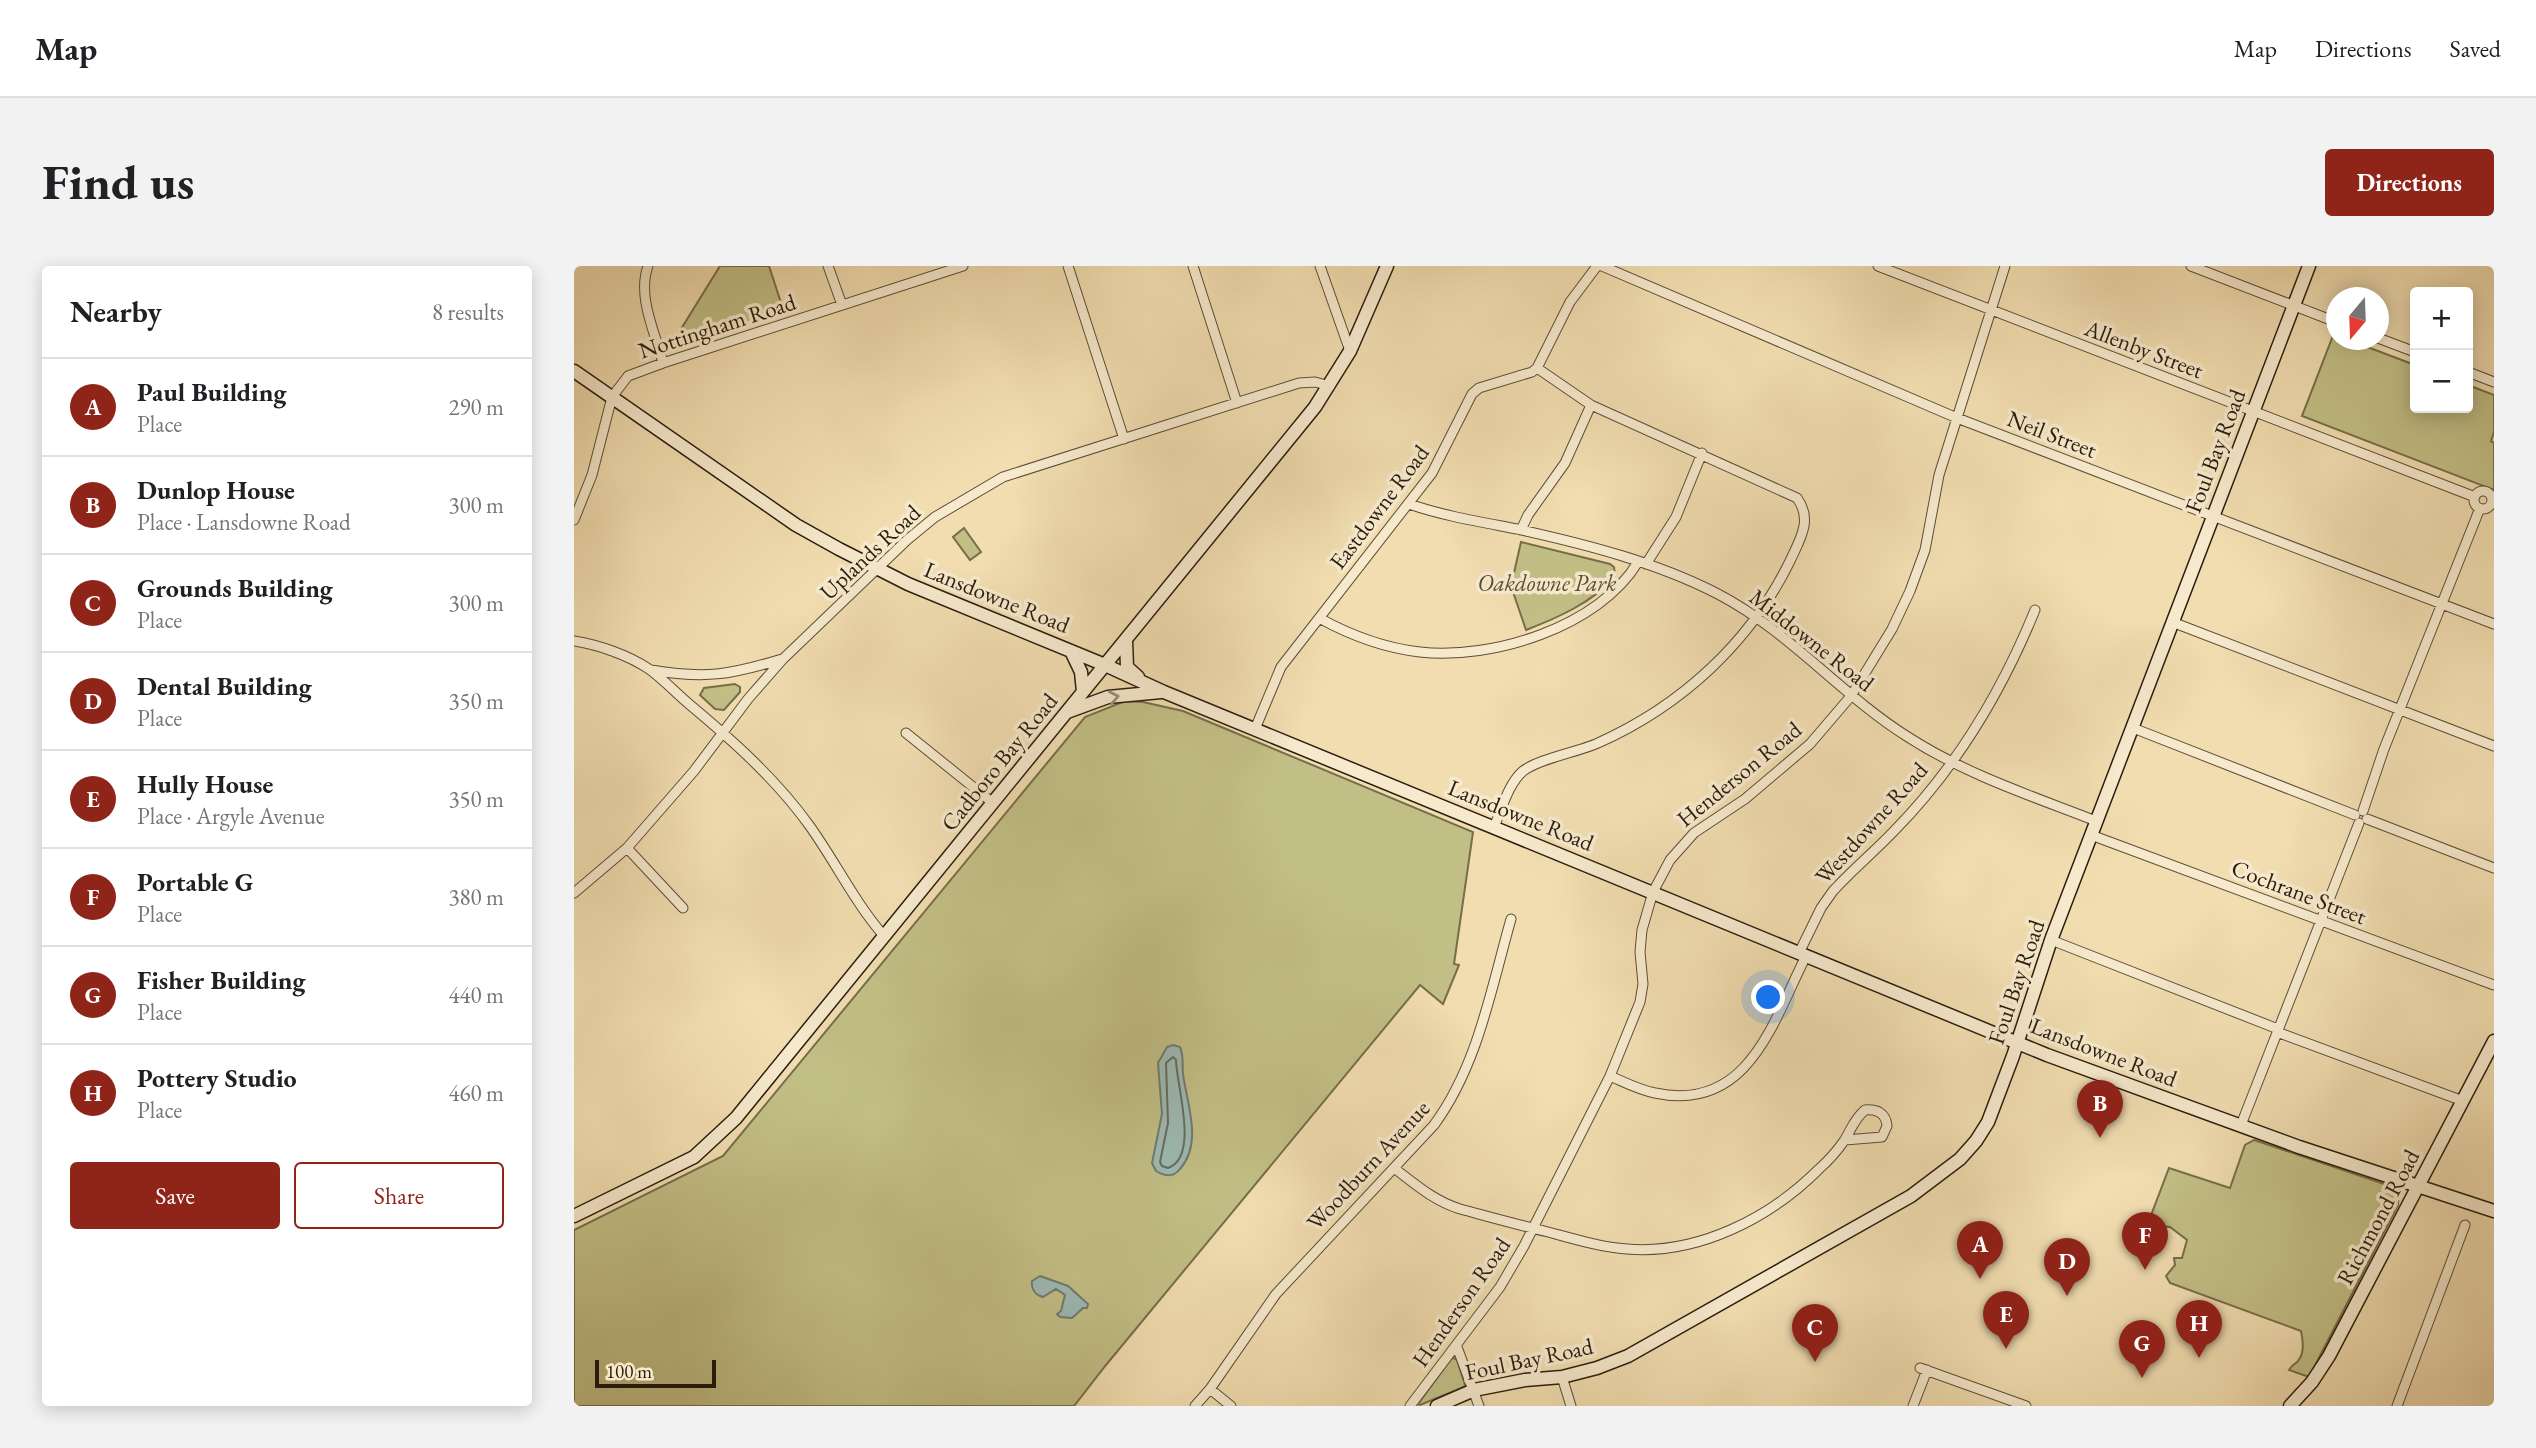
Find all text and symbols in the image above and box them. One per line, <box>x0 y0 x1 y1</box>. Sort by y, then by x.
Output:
text: Map <box>35 27 97 70</box>
text: Map <box>2234 33 2277 64</box>
text: Directions <box>2315 33 2412 64</box>
text: Saved <box>2450 33 2501 64</box>
button: Directions <box>2325 149 2494 216</box>
text: Find us <box>42 150 194 214</box>
street label: Nottingham Road <box>635 286 800 366</box>
north arrow <box>2326 287 2389 350</box>
map controls <box>2410 287 2473 413</box>
button: + <box>2410 287 2473 350</box>
text: Nearby <box>70 292 162 331</box>
text: 8 results <box>432 297 504 327</box>
street label: Allenby Street <box>2080 312 2208 386</box>
button: − <box>2410 350 2473 413</box>
text: Paul Building <box>137 375 286 409</box>
street label: Foul Bay Road <box>2178 385 2252 517</box>
text: A <box>85 392 101 422</box>
text: 290 m <box>448 392 504 422</box>
street label: Neil Street <box>2003 403 2102 465</box>
text: Place <box>137 409 182 439</box>
street label: Eastdowne Road <box>1322 438 1436 575</box>
text: Dunlop House <box>137 473 295 507</box>
text: B <box>86 490 100 520</box>
text: 300 m <box>448 490 504 520</box>
street label: Uplands Road <box>813 497 927 606</box>
text: Place · Lansdowne Road <box>137 507 351 537</box>
street label: Lansdowne Road <box>920 554 1075 640</box>
park label: Oakdowne Park <box>1478 568 1617 598</box>
text: Grounds Building <box>137 571 333 605</box>
street label: Middowne Road <box>1744 582 1881 698</box>
text: C <box>85 588 101 618</box>
text: 300 m <box>448 588 504 618</box>
text: Place <box>137 605 182 635</box>
text: Dental Building <box>137 669 312 703</box>
text: D <box>84 686 102 716</box>
text: 350 m <box>448 686 504 716</box>
street label: Cadboro Bay Road <box>934 686 1064 837</box>
one-way arrow <box>1108 690 1120 705</box>
text: Place <box>137 703 182 733</box>
street label: Henderson Road <box>1671 714 1808 833</box>
street label: Westdowne Road <box>1808 755 1934 891</box>
text: Hully House <box>137 767 273 801</box>
street label: Lansdowne Road <box>1444 772 1599 858</box>
text: E <box>86 784 100 814</box>
text: 350 m <box>448 784 504 814</box>
text: Place · Argyle Avenue <box>137 801 325 831</box>
street label: Cochrane Street <box>2227 853 2371 932</box>
text: Portable G <box>137 865 253 899</box>
text: F <box>87 882 99 912</box>
text: 380 m <box>448 882 504 912</box>
text: Place <box>137 899 182 929</box>
street label: Foul Bay Road <box>1981 915 2051 1048</box>
text: Fisher Building <box>137 963 306 997</box>
text: G <box>85 980 101 1010</box>
text: 440 m <box>448 980 504 1010</box>
your location <box>1751 980 1785 1014</box>
text: Place <box>137 997 182 1027</box>
street label: Lansdowne Road <box>2027 1010 2182 1094</box>
text: Pottery Studio <box>137 1061 297 1095</box>
text: H <box>84 1078 102 1108</box>
text: 460 m <box>448 1078 504 1108</box>
pin: B <box>2077 1080 2123 1138</box>
street label: Woodburn Avenue <box>1300 1093 1436 1237</box>
text: Place <box>137 1095 182 1125</box>
street label: Richmond Road <box>2330 1144 2426 1290</box>
button: Save <box>70 1162 280 1229</box>
button: Share <box>294 1162 504 1229</box>
pin: F <box>2122 1212 2168 1270</box>
pin: A <box>1957 1221 2003 1279</box>
street label: Henderson Road <box>1405 1231 1517 1373</box>
pin: D <box>2044 1238 2090 1296</box>
pin: E <box>1983 1291 2029 1349</box>
pin: H <box>2176 1300 2222 1358</box>
pin: C <box>1792 1304 1838 1362</box>
pin: G <box>2119 1320 2165 1378</box>
street label: Foul Bay Road <box>1462 1331 1596 1387</box>
scale bar <box>595 1357 716 1389</box>
text: 100 m <box>606 1359 652 1384</box>

